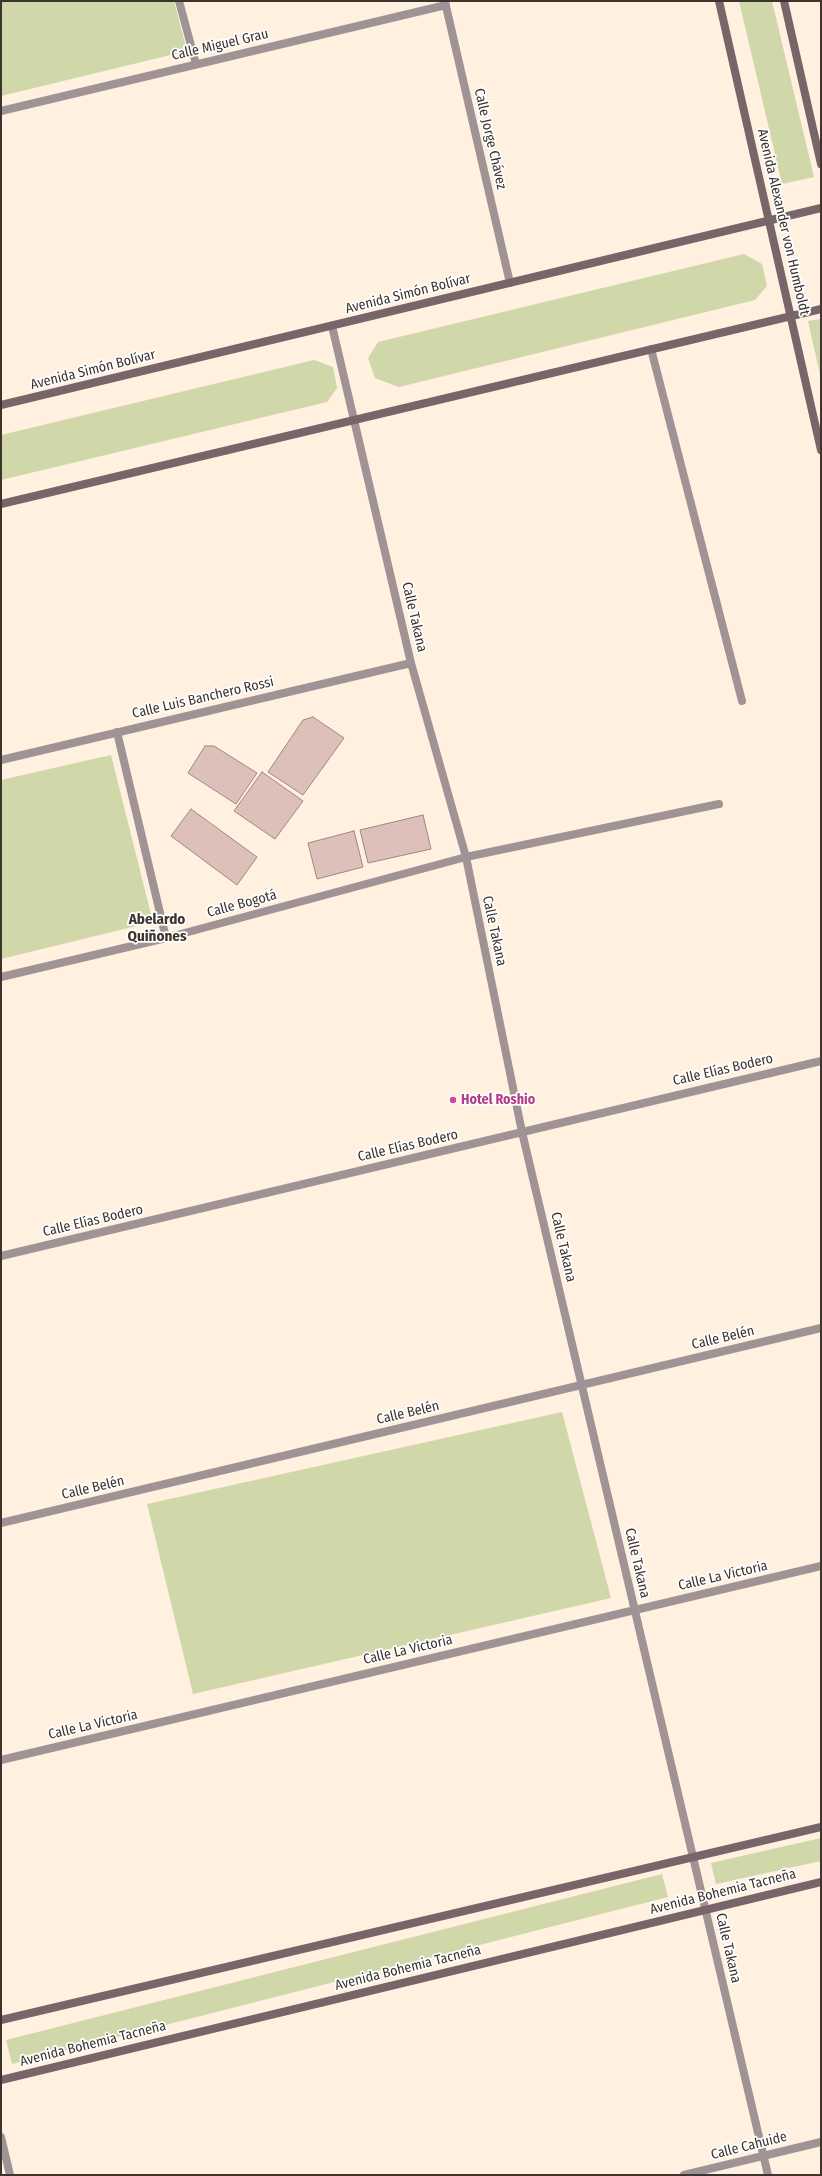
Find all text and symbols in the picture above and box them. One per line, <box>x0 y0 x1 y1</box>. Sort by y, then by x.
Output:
street label: Calle Miguel Grau <box>170 26 270 64</box>
street label: Calle Jorge Chávez <box>470 87 510 191</box>
street label: Avenida Alexander von Humboldt <box>753 127 813 317</box>
street label: Avenida Simón Bolívar <box>344 270 472 318</box>
street label: Avenida Simón Bolívar <box>29 346 157 394</box>
street label: Calle Takana <box>398 580 430 654</box>
street label: Calle Luis Banchero Rossi <box>131 674 275 722</box>
street label: Calle Bogotá <box>205 887 279 921</box>
street label: Calle Takana <box>478 894 510 968</box>
district label: Abelardo Quiñones <box>127 911 187 946</box>
street label: Calle Elías Bodero <box>671 1050 775 1090</box>
place label: Hotel Roshio <box>461 1092 535 1108</box>
marker: Hotel Roshio <box>448 1095 458 1105</box>
street label: Calle Elías Bodero <box>356 1126 460 1166</box>
street label: Calle Elías Bodero <box>41 1201 145 1241</box>
street label: Calle Takana <box>547 1210 579 1284</box>
street label: Calle Belén <box>690 1323 756 1353</box>
street label: Calle Belén <box>375 1398 441 1428</box>
street label: Calle Belén <box>60 1473 126 1503</box>
street label: Calle Takana <box>621 1526 653 1600</box>
street label: Calle La Victoria <box>677 1558 769 1594</box>
street label: Calle La Victoria <box>362 1632 454 1668</box>
street label: Calle La Victoria <box>47 1707 139 1743</box>
street label: Avenida Bohemia Tacneña <box>648 1866 798 1918</box>
street label: Calle Takana <box>712 1911 744 1985</box>
street label: Avenida Bohemia Tacneña <box>333 1942 483 1994</box>
street label: Avenida Bohemia Tacneña <box>18 2018 168 2070</box>
street label: Calle Cahuide <box>709 2128 789 2164</box>

